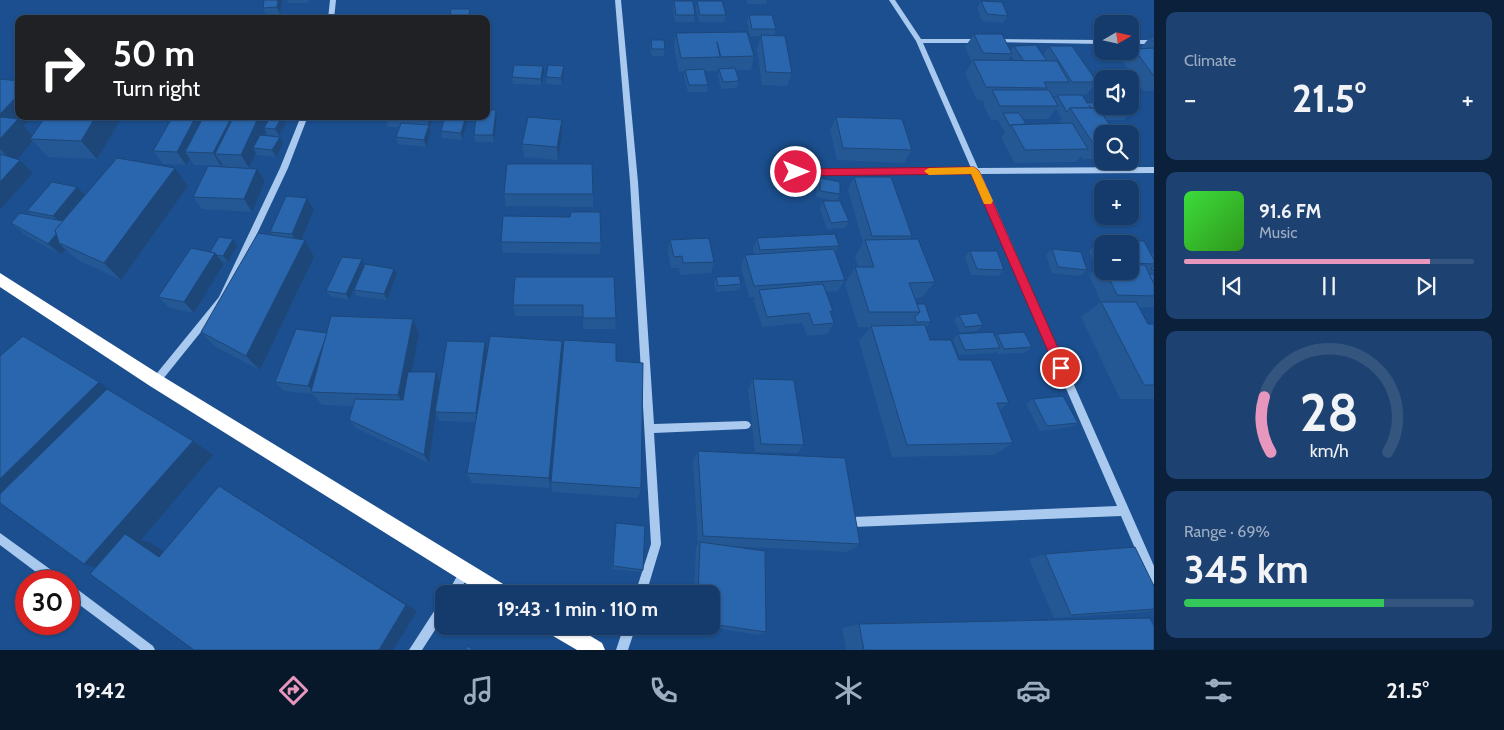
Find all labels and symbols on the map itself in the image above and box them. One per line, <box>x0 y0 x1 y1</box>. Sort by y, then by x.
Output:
north arrow <box>1094 15 1139 60</box>
position arrow <box>769 145 821 197</box>
pin <box>1040 347 1082 389</box>
speed limit sign: 30 <box>15 570 80 635</box>

